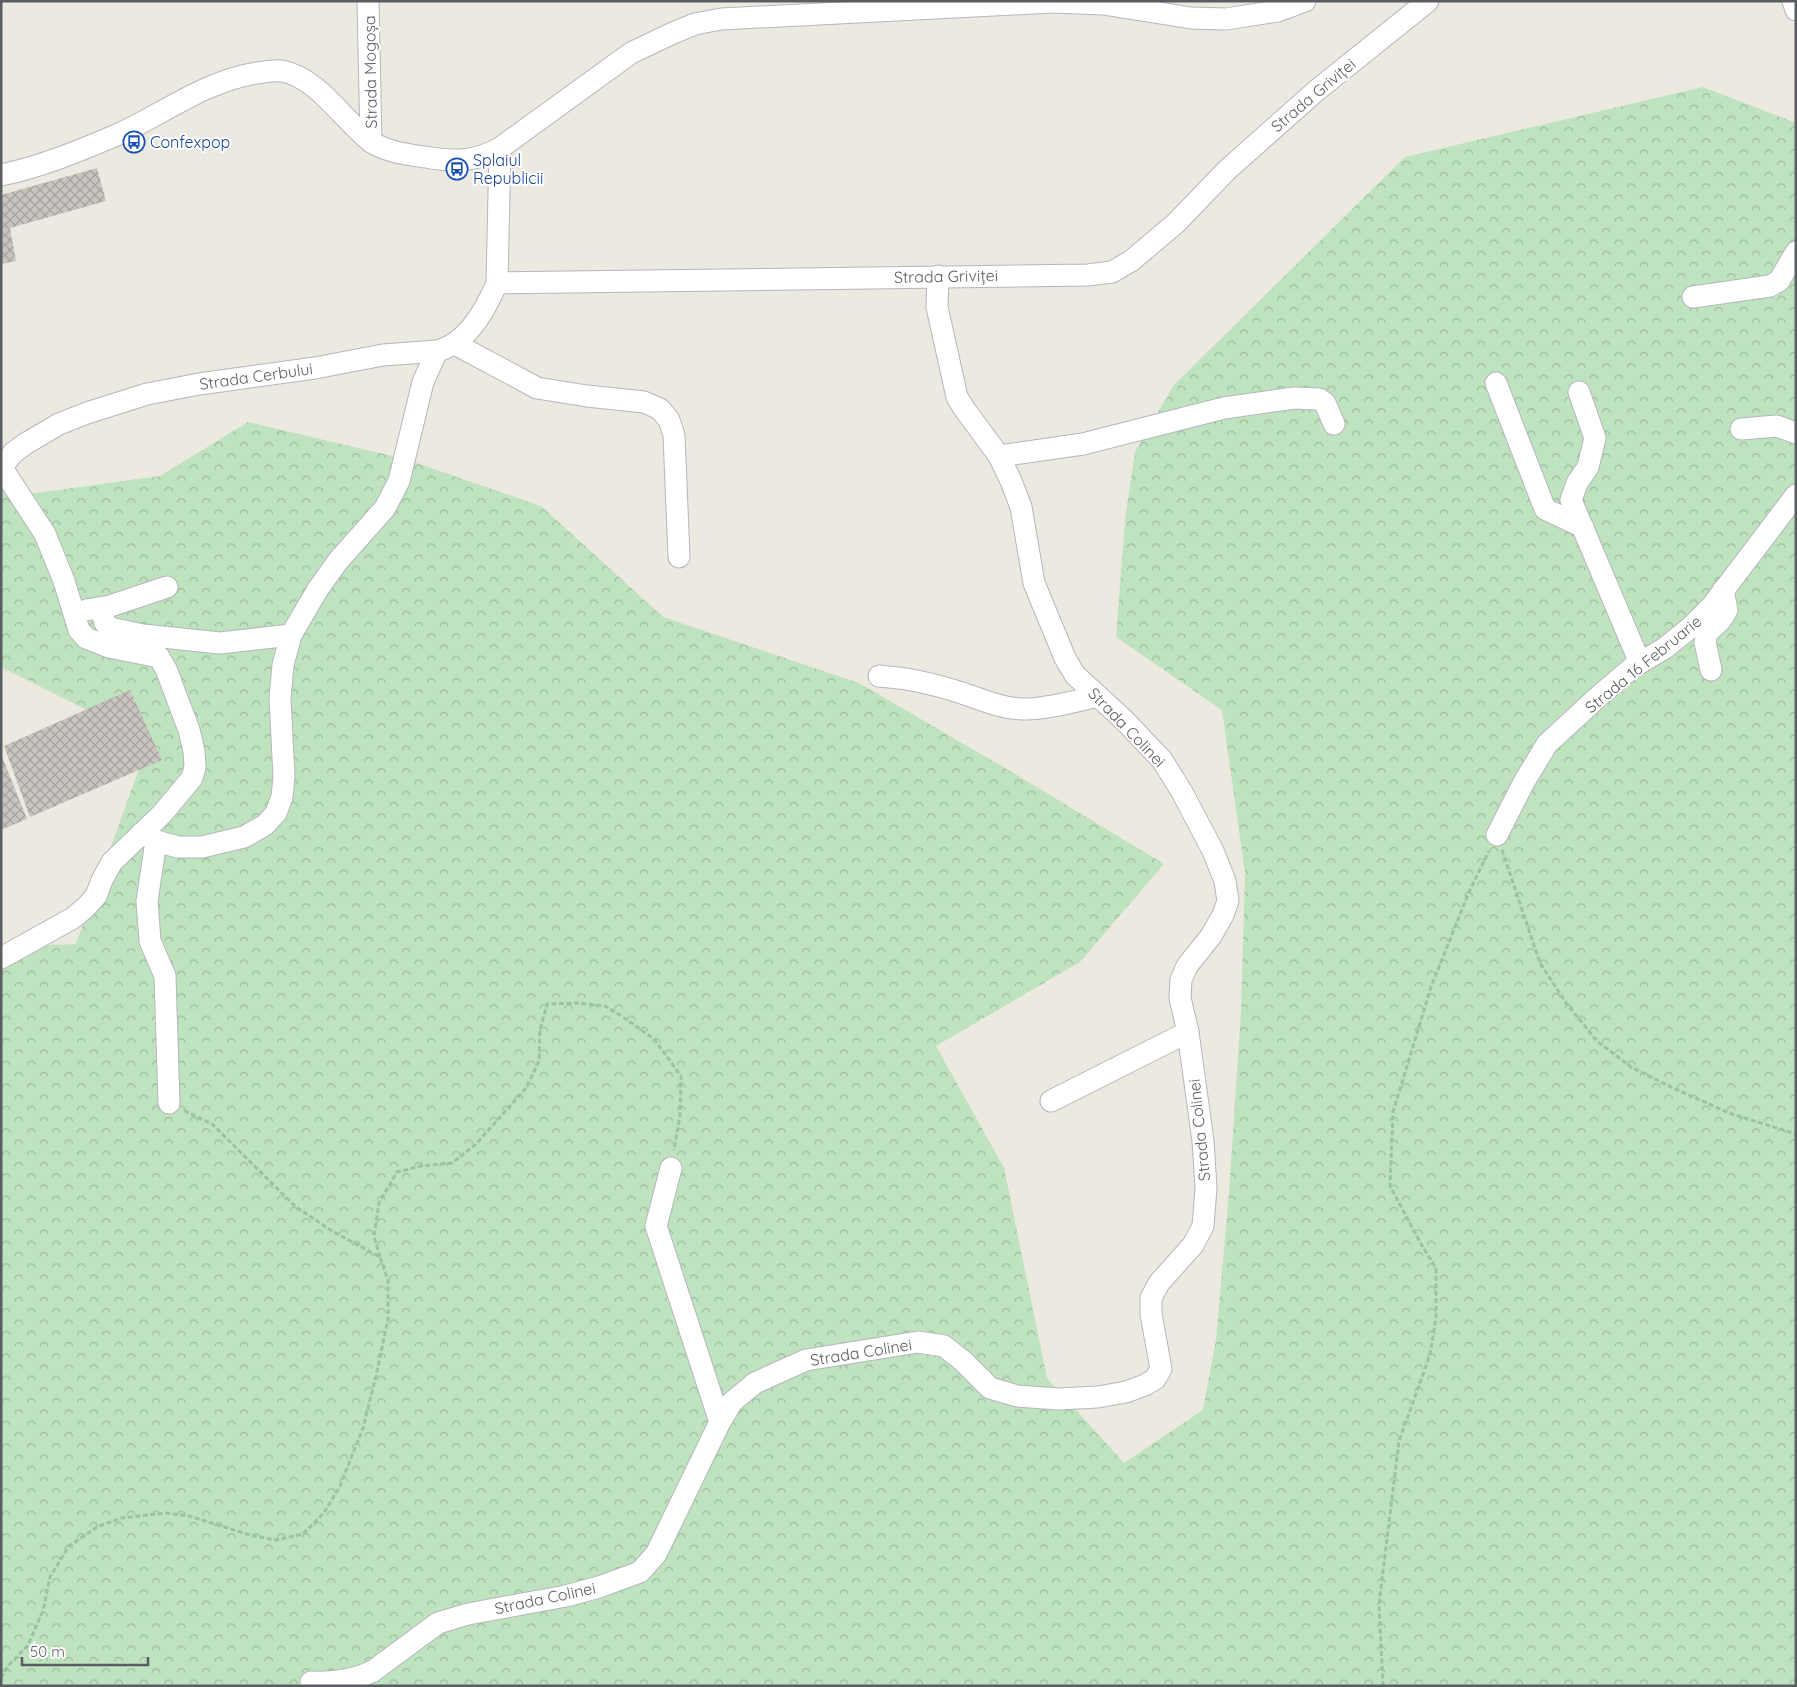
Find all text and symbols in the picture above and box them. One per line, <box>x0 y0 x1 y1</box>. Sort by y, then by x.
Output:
street label: Strada Mogoșa <box>359 15 381 129</box>
street label: Strada Griviței <box>1267 54 1359 136</box>
bus stop icon: Confexpop <box>122 130 146 154</box>
place label: Confexpop <box>150 132 230 152</box>
place label: Splaiul Republicii <box>473 150 543 188</box>
bus stop icon: Splaiul Republicii <box>445 157 469 181</box>
street label: Strada Griviței <box>894 265 998 287</box>
street label: Strada Cerbului <box>198 358 314 394</box>
street label: Strada 16 Februarie <box>1581 611 1705 717</box>
street label: Strada Colinei <box>1084 683 1170 771</box>
street label: Strada Colinei <box>1184 1078 1214 1182</box>
street label: Strada Colinei <box>809 1334 913 1370</box>
street label: Strada Colinei <box>493 1578 597 1618</box>
scale bar <box>22 1634 149 1666</box>
text: 50 m <box>30 1642 65 1661</box>

